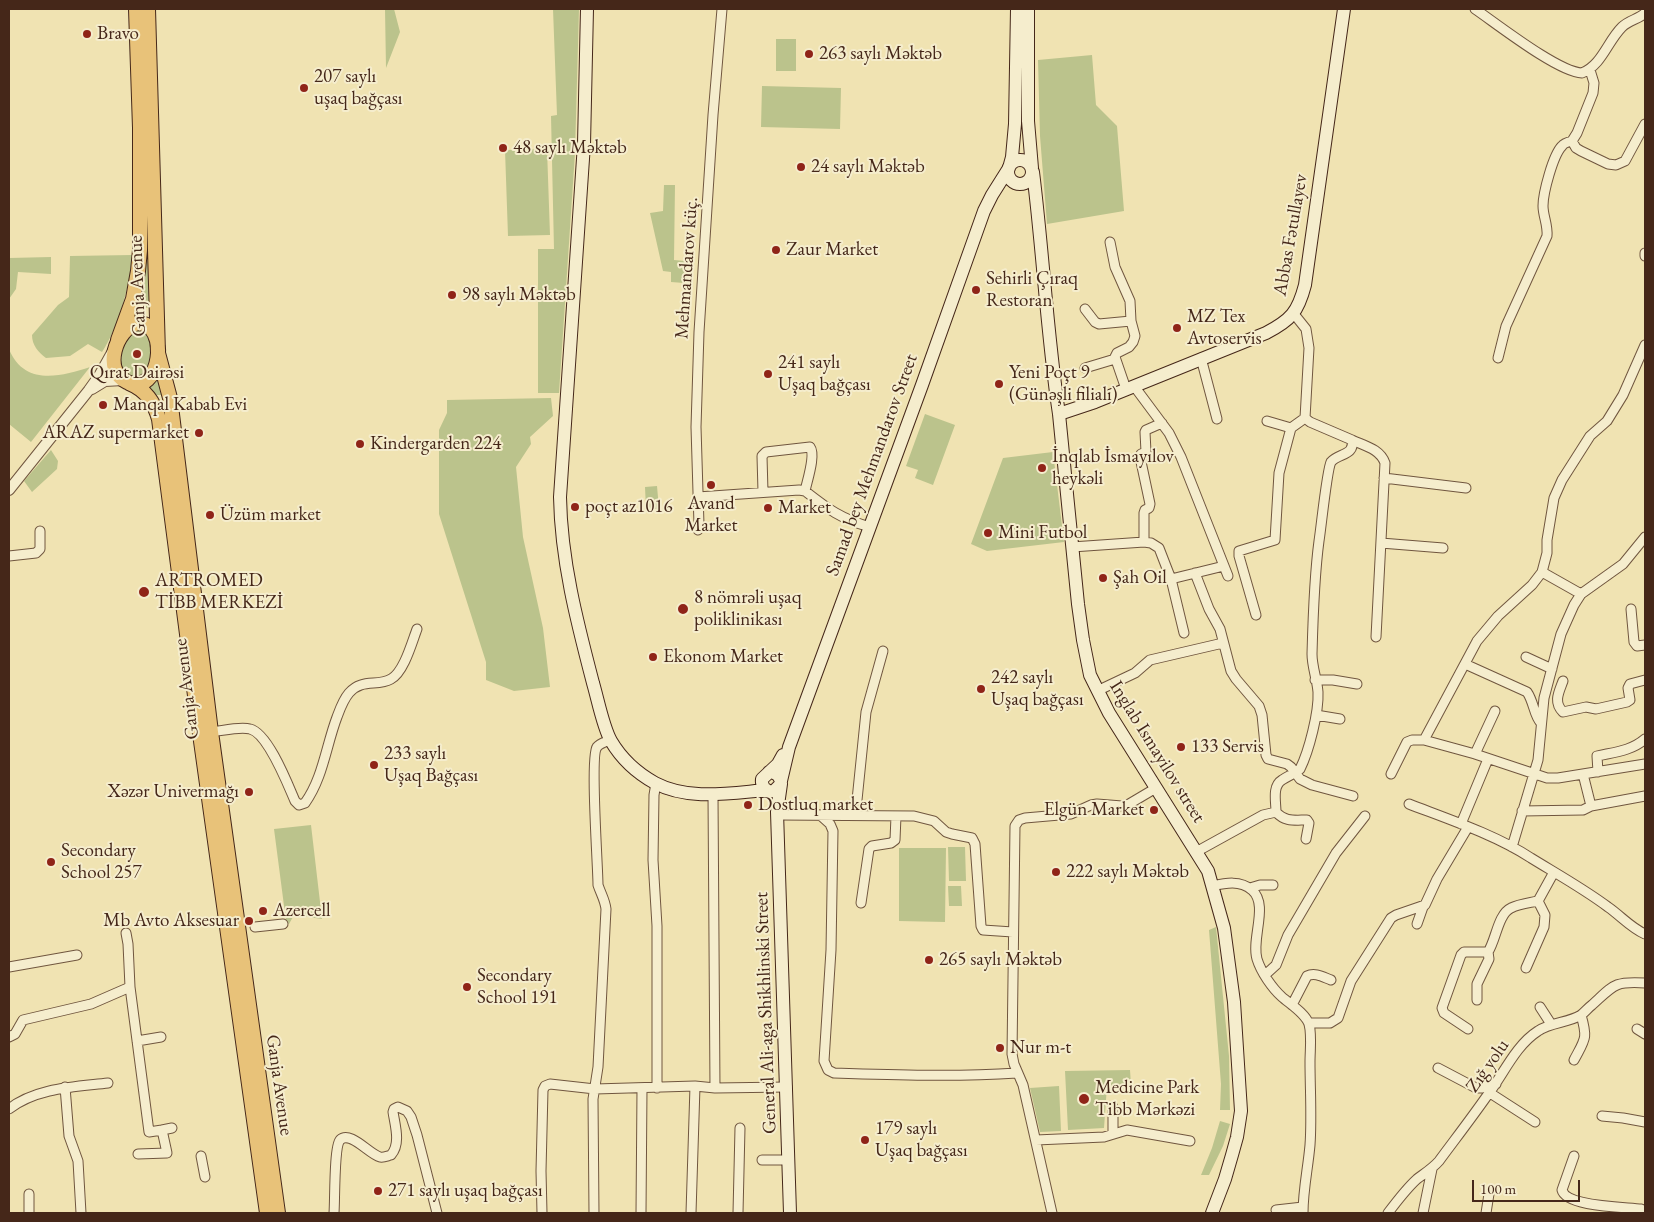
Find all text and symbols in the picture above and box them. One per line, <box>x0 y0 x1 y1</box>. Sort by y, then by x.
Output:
place label: Bravo <box>97 23 139 45</box>
marker: Bravo <box>81 28 93 40</box>
place label: 263 saylı Məktəb <box>819 43 942 65</box>
marker: 263 saylı Məktəb <box>803 48 815 60</box>
place label: 207 saylı uşaq bağçası <box>314 66 403 110</box>
marker: 207 saylı uşaq bağçası <box>298 82 310 94</box>
place label: 48 saylı Məktəb <box>513 137 627 159</box>
marker: 48 saylı Məktəb <box>497 142 509 154</box>
place label: 24 saylı Məktəb <box>811 156 925 178</box>
marker: 24 saylı Məktəb <box>795 161 807 173</box>
street label: Abbas Fətullayev <box>1269 172 1313 298</box>
street label: Mehmandarov küç. <box>671 196 703 340</box>
street label: Ganja Avenue <box>125 235 151 337</box>
place label: Zaur Market <box>786 239 878 261</box>
marker: Zaur Market <box>770 244 782 256</box>
place label: Sehirli Çıraq Restoran <box>986 268 1078 312</box>
place label: 98 saylı Məktəb <box>462 284 576 306</box>
marker: Sehirli Çıraq Restoran <box>970 284 982 296</box>
marker: 98 saylı Məktəb <box>446 289 458 301</box>
place label: MZ Tex Avtoservis <box>1187 306 1262 350</box>
marker: MZ Tex Avtoservis <box>1171 322 1183 334</box>
marker: Qırat Dairəsi <box>131 348 143 360</box>
street label: Samad bey Mehmandarov Street <box>821 351 923 579</box>
place label: 241 saylı Uşaq bağçası <box>778 352 871 396</box>
place label: Qırat Dairəsi <box>90 362 184 384</box>
place label: Yeni Poçt 9 (Günəşli filialı) <box>1009 362 1118 406</box>
marker: 241 saylı Uşaq bağçası <box>762 368 774 380</box>
marker: Yeni Poçt 9 (Günəşli filialı) <box>993 378 1005 390</box>
place label: Manqal Kabab Evi <box>113 394 247 416</box>
marker: Manqal Kabab Evi <box>97 399 109 411</box>
place label: ARAZ supermarket <box>42 422 189 444</box>
marker: ARAZ supermarket <box>193 427 205 439</box>
place label: Kindergarden 224 <box>370 433 501 455</box>
marker: Kindergarden 224 <box>354 438 366 450</box>
place label: İnqlab İsmayılov heykəli <box>1052 446 1174 490</box>
marker: İnqlab İsmayılov heykəli <box>1036 462 1048 474</box>
marker: Avand Market <box>705 479 717 491</box>
place label: Avand Market <box>685 493 737 537</box>
place label: poçt az1016 <box>585 496 673 518</box>
place label: Market <box>778 497 831 519</box>
marker: poçt az1016 <box>569 501 581 513</box>
marker: Market <box>762 502 774 514</box>
place label: Üzüm market <box>220 504 321 526</box>
marker: Üzüm market <box>204 509 216 521</box>
place label: Mini Futbol <box>998 522 1087 544</box>
marker: Mini Futbol <box>982 527 994 539</box>
place label: Şah Oil <box>1113 567 1167 589</box>
place label: ARTROMED TİBB MERKEZİ <box>155 570 283 614</box>
marker: Şah Oil <box>1097 572 1109 584</box>
marker: ARTROMED TİBB MERKEZİ <box>137 585 151 599</box>
place label: 8 nömrəli uşaq poliklinikası <box>694 587 802 631</box>
marker: 8 nömrəli uşaq poliklinikası <box>676 602 690 616</box>
street label: Ganja Avenue <box>169 637 205 741</box>
place label: Ekonom Market <box>663 646 783 668</box>
marker: Ekonom Market <box>647 651 659 663</box>
place label: 242 saylı Uşaq bağçası <box>991 667 1084 711</box>
street label: Inglab Ismayilov street <box>1104 677 1210 827</box>
marker: 242 saylı Uşaq bağçası <box>975 683 987 695</box>
place label: 133 Servis <box>1191 736 1264 758</box>
marker: 133 Servis <box>1175 741 1187 753</box>
place label: 233 saylı Uşaq Bağçası <box>384 743 478 787</box>
marker: 233 saylı Uşaq Bağçası <box>368 759 380 771</box>
place label: Xəzər Univermağı <box>107 781 239 803</box>
marker: Xəzər Univermağı <box>243 786 255 798</box>
place label: Dostluq market <box>758 794 873 816</box>
marker: Dostluq market <box>742 799 754 811</box>
place label: Elgün Market <box>1044 799 1144 821</box>
marker: Elgün Market <box>1148 804 1160 816</box>
place label: Secondary School 257 <box>61 840 142 884</box>
marker: Secondary School 257 <box>45 856 57 868</box>
place label: 222 saylı Məktəb <box>1066 861 1189 883</box>
marker: 222 saylı Məktəb <box>1050 866 1062 878</box>
street label: General Ali-aga Shikhlinski Street <box>750 892 782 1134</box>
place label: Azercell <box>273 900 331 922</box>
marker: Azercell <box>257 905 269 917</box>
place label: Mb Avto Aksesuar <box>103 910 239 932</box>
marker: Mb Avto Aksesuar <box>243 915 255 927</box>
place label: 265 saylı Məktəb <box>939 949 1062 971</box>
marker: 265 saylı Məktəb <box>923 954 935 966</box>
place label: Secondary School 191 <box>477 965 558 1009</box>
marker: Secondary School 191 <box>461 981 473 993</box>
street label: Ganja Avenue <box>261 1033 297 1137</box>
street label: Zığ yolu <box>1462 1035 1514 1097</box>
place label: Nur m-t <box>1010 1037 1071 1059</box>
marker: Nur m-t <box>994 1042 1006 1054</box>
place label: Medicine Park Tibb Mərkəzi <box>1095 1077 1199 1121</box>
marker: Medicine Park Tibb Mərkəzi <box>1077 1092 1091 1106</box>
place label: 179 saylı Uşaq bağçası <box>875 1118 968 1162</box>
marker: 179 saylı Uşaq bağçası <box>859 1134 871 1146</box>
scale bar <box>1474 1170 1582 1202</box>
text: 100 m <box>1480 1179 1516 1198</box>
place label: 271 saylı uşaq bağçası <box>388 1180 543 1202</box>
marker: 271 saylı uşaq bağçası <box>372 1185 384 1197</box>

